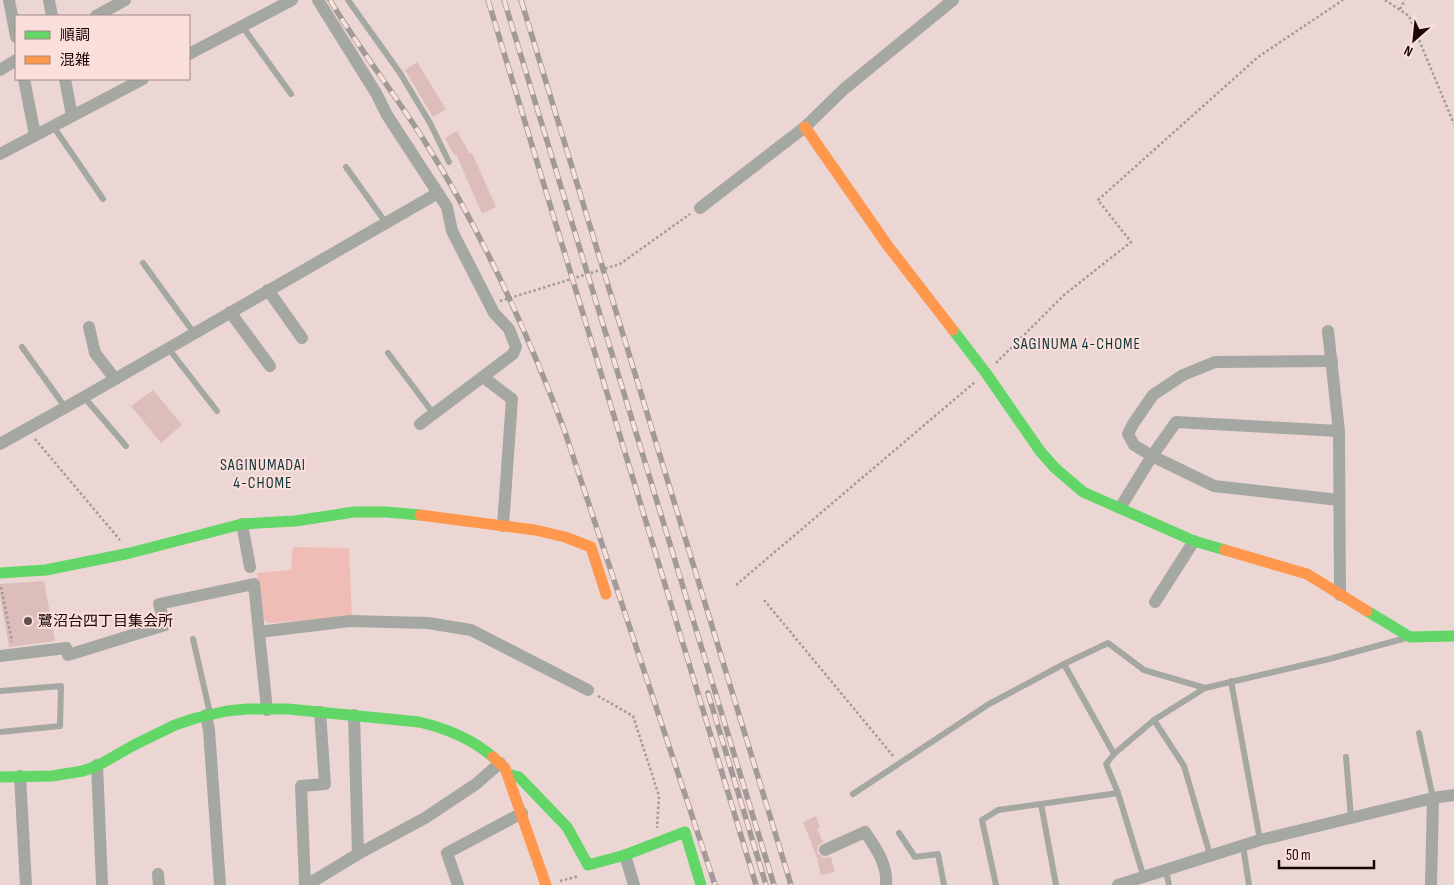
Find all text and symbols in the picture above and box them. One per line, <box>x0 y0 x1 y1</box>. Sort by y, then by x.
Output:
legend <box>15 15 190 80</box>
north arrow <box>1389 15 1439 65</box>
text: 順調 <box>60 26 90 45</box>
text: N <box>1401 42 1416 60</box>
text: 混雑 <box>60 51 90 70</box>
district label: SAGINUMA 4-CHOME <box>1013 335 1141 354</box>
district label: SAGINUMADAI 4-CHOME <box>220 456 306 493</box>
place label: 鷺沼台四丁目集会所 <box>38 612 173 631</box>
marker: 鷺沼台四丁目集会所 <box>22 615 34 627</box>
scale bar <box>1279 838 1374 870</box>
text: 50 m <box>1286 846 1311 865</box>

